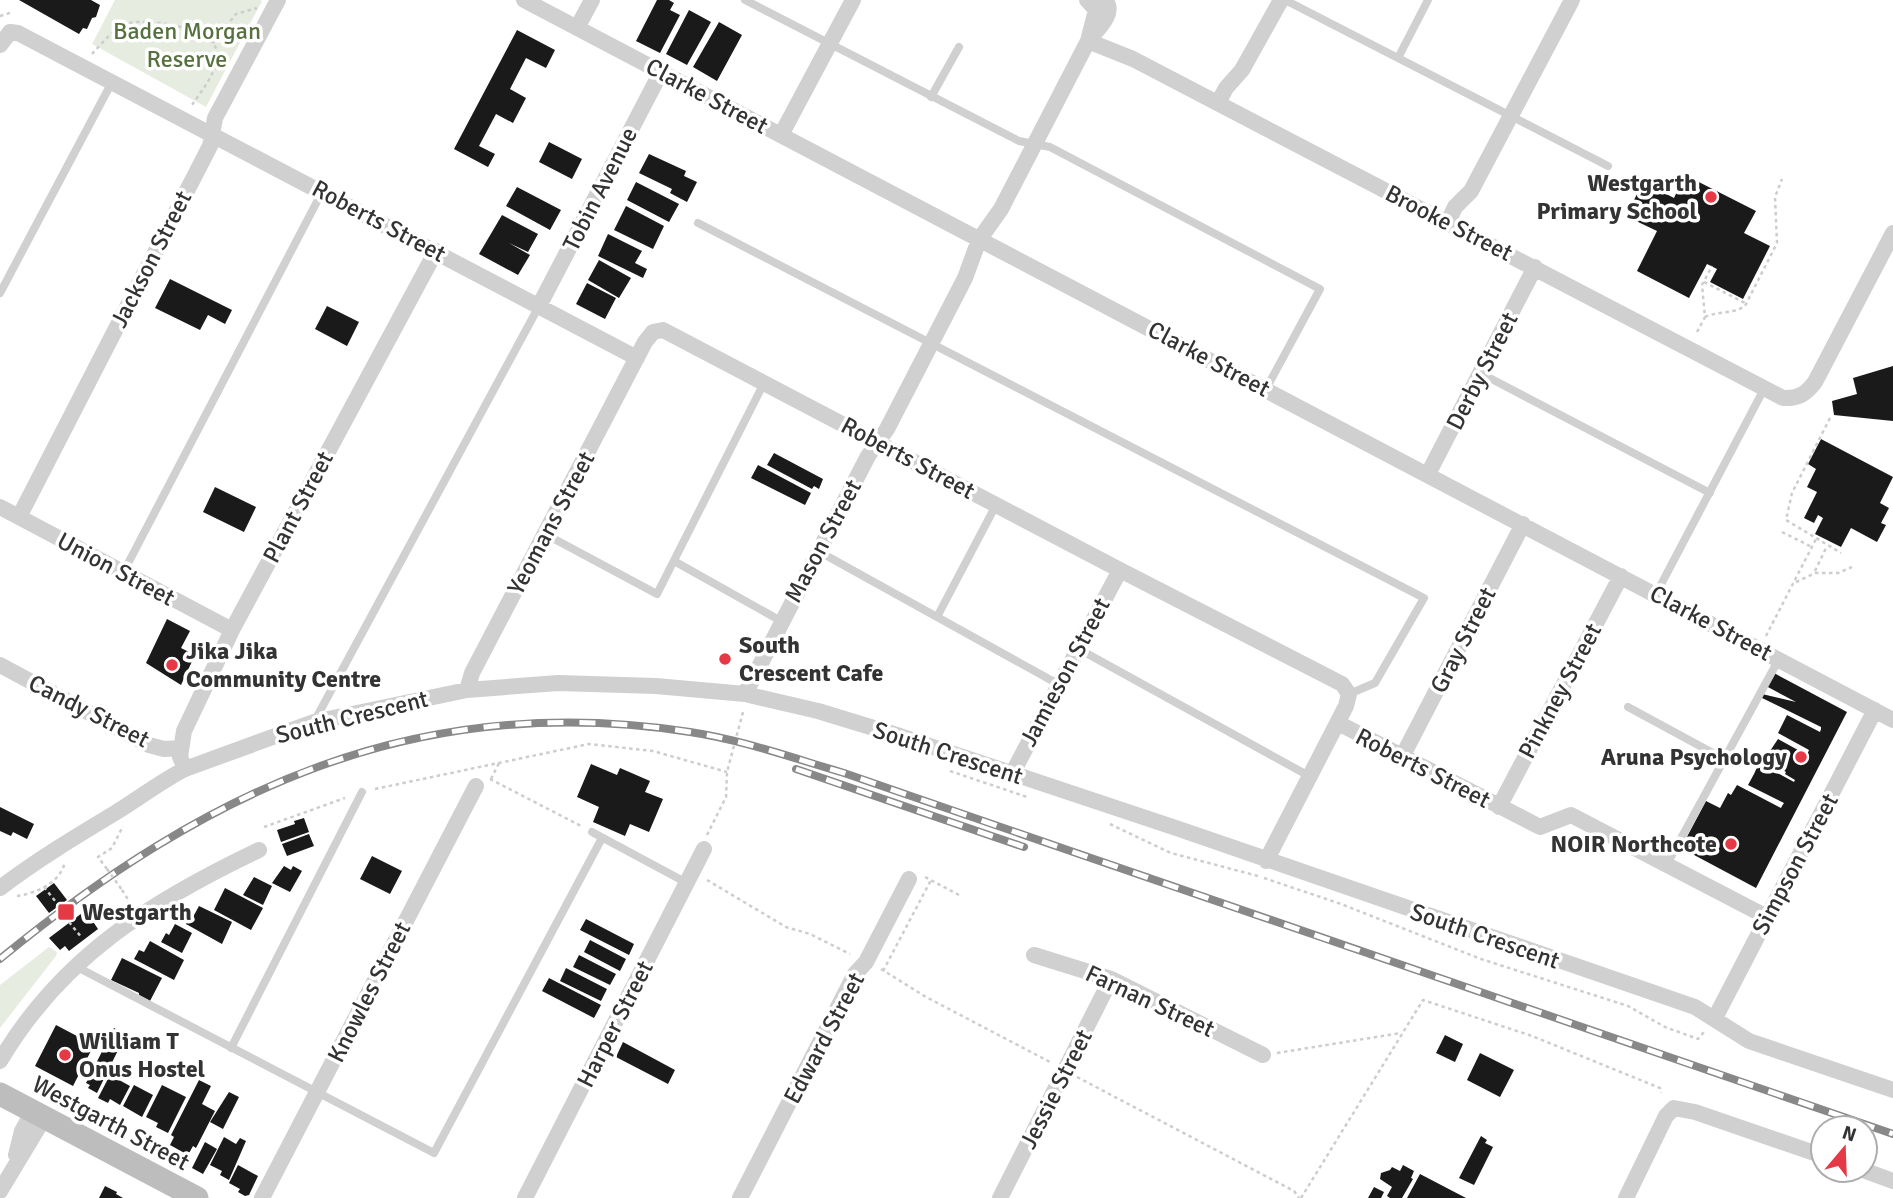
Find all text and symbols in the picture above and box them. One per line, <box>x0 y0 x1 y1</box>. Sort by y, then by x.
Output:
park label: Baden Morgan Reserve <box>113 16 261 74</box>
street label: Clarke Street <box>641 51 773 141</box>
street label: Tobin Avenue <box>556 122 644 256</box>
place label: Westgarth Primary School <box>1536 168 1697 226</box>
street label: Roberts Street <box>307 173 451 269</box>
street label: Brooke Street <box>1380 178 1518 268</box>
street label: Jackson Street <box>104 186 198 332</box>
marker: Westgarth Primary School <box>1703 189 1719 205</box>
street label: Derby Street <box>1440 307 1524 435</box>
street label: Clarke Street <box>1143 314 1275 404</box>
street label: Roberts Street <box>836 410 980 506</box>
street label: Plant Street <box>256 446 340 568</box>
street label: Yeomans Street <box>501 446 601 600</box>
street label: Mason Street <box>778 474 868 608</box>
street label: Union Street <box>52 525 180 613</box>
street label: Clarke Street <box>1645 578 1777 668</box>
street label: Gray Street <box>1424 582 1502 698</box>
street label: Jamieson Street <box>1013 593 1117 751</box>
street label: Pinkney Street <box>1512 618 1608 764</box>
place label: South Crescent Cafe <box>739 630 883 688</box>
place label: Jika Jika Community Centre <box>186 636 381 694</box>
marker: South Crescent Cafe <box>717 651 733 667</box>
marker: Jika Jika Community Centre <box>164 657 180 673</box>
street label: Candy Street <box>24 668 154 754</box>
street label: South Crescent <box>273 684 431 750</box>
street label: South Crescent <box>869 715 1027 791</box>
street label: Roberts Street <box>1351 721 1495 815</box>
place label: Aruna Psychology <box>1601 742 1787 772</box>
marker: Aruna Psychology <box>1793 749 1809 765</box>
street label: Simpson Street <box>1745 788 1845 940</box>
place label: NOIR Northcote <box>1551 829 1717 859</box>
marker: NOIR Northcote <box>1723 836 1739 852</box>
street label: South Crescent <box>1406 896 1564 976</box>
place label: Westgarth <box>82 897 192 927</box>
marker: Westgarth <box>56 902 76 922</box>
street label: Knowles Street <box>321 917 417 1067</box>
street label: Harper Street <box>570 955 660 1093</box>
street label: Farnan Street <box>1081 958 1219 1044</box>
street label: Edward Street <box>777 967 871 1109</box>
street label: Jessie Street <box>1013 1024 1099 1154</box>
place label: William T Onus Hostel <box>79 1026 206 1084</box>
marker: William T Onus Hostel <box>57 1047 73 1063</box>
street label: Westgarth Street <box>27 1069 195 1177</box>
north arrow <box>1809 1114 1879 1184</box>
text: N <box>1839 1120 1859 1147</box>

